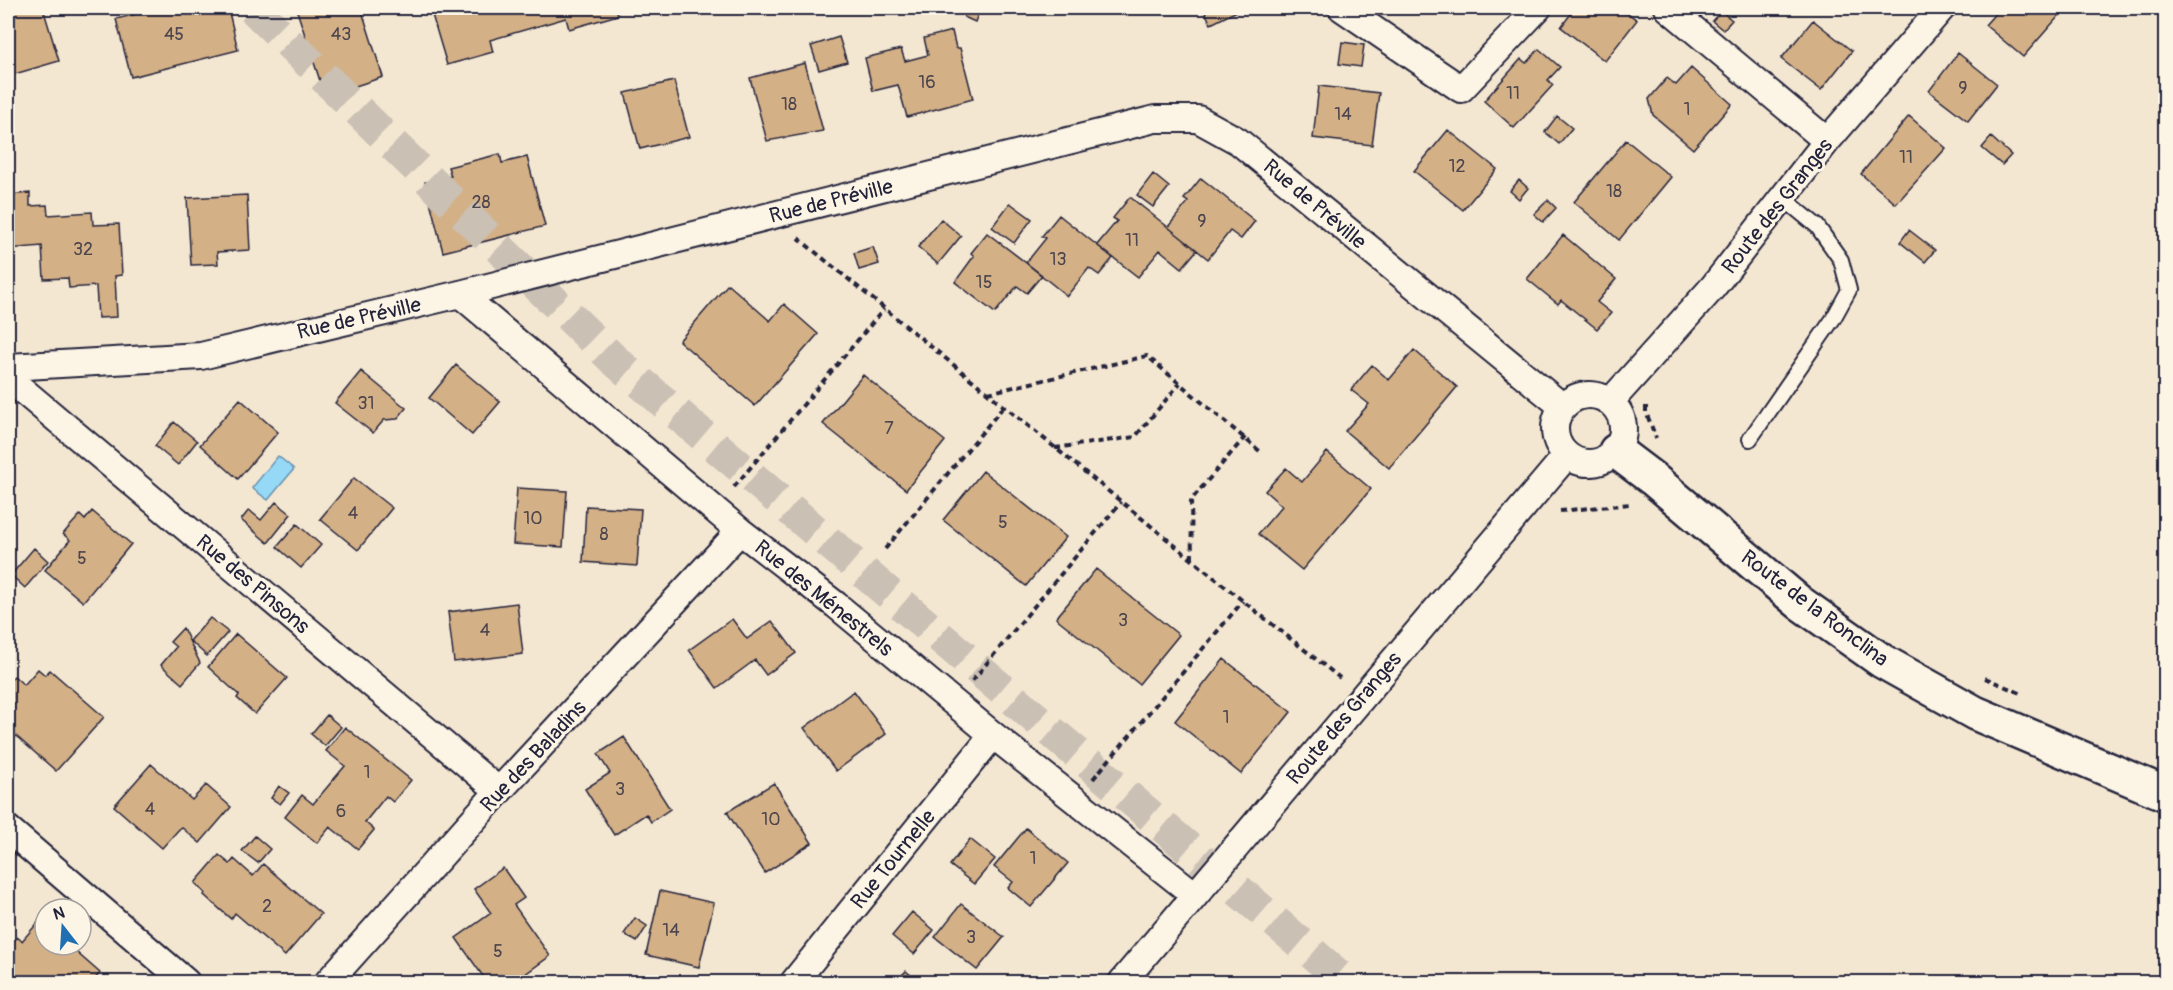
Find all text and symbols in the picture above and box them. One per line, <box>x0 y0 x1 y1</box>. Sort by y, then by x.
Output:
house number: 45 <box>164 23 184 46</box>
house number: 43 <box>331 23 351 46</box>
house number: 16 <box>918 71 936 94</box>
house number: 9 <box>1958 77 1968 100</box>
house number: 11 <box>1506 82 1520 105</box>
house number: 18 <box>781 93 797 116</box>
house number: 1 <box>1683 98 1691 121</box>
house number: 14 <box>1334 103 1352 126</box>
street label: Route des Granges <box>1716 133 1839 280</box>
house number: 11 <box>1899 146 1913 169</box>
street label: Rue de Préville <box>1258 153 1372 256</box>
house number: 12 <box>1448 155 1466 178</box>
street label: Rue de Préville <box>767 173 896 230</box>
house number: 18 <box>1606 180 1622 203</box>
house number: 28 <box>471 191 491 214</box>
house number: 9 <box>1197 210 1207 233</box>
house number: 11 <box>1125 229 1139 252</box>
house number: 32 <box>73 238 93 261</box>
house number: 13 <box>1049 248 1067 271</box>
house number: 15 <box>976 271 992 294</box>
street label: Rue de Préville <box>294 291 424 346</box>
house number: 31 <box>357 392 375 415</box>
house number: 7 <box>884 417 894 440</box>
house number: 4 <box>348 502 359 525</box>
house number: 10 <box>523 507 543 530</box>
house number: 5 <box>998 511 1008 534</box>
house number: 8 <box>599 523 609 546</box>
street label: Rue des Pinsons <box>190 529 316 640</box>
street label: Rue des Ménestrels <box>749 534 899 663</box>
street label: Route de la Ronclina <box>1735 544 1894 673</box>
house number: 5 <box>77 547 87 570</box>
house number: 3 <box>1118 609 1128 632</box>
house number: 4 <box>480 619 491 642</box>
street label: Route des Granges <box>1281 646 1408 790</box>
street label: Rue des Baladins <box>475 694 593 818</box>
house number: 1 <box>1222 706 1230 729</box>
house number: 1 <box>363 761 371 784</box>
house number: 3 <box>615 778 625 801</box>
house number: 4 <box>145 798 156 821</box>
house number: 6 <box>336 800 346 823</box>
street label: Rue Tournelle <box>845 804 942 915</box>
house number: 10 <box>761 808 781 831</box>
house number: 1 <box>1029 847 1037 870</box>
house number: 2 <box>262 895 272 918</box>
north arrow <box>33 897 93 957</box>
text: N <box>51 902 67 925</box>
house number: 14 <box>662 919 680 942</box>
house number: 3 <box>966 926 976 949</box>
house number: 5 <box>493 940 503 963</box>

